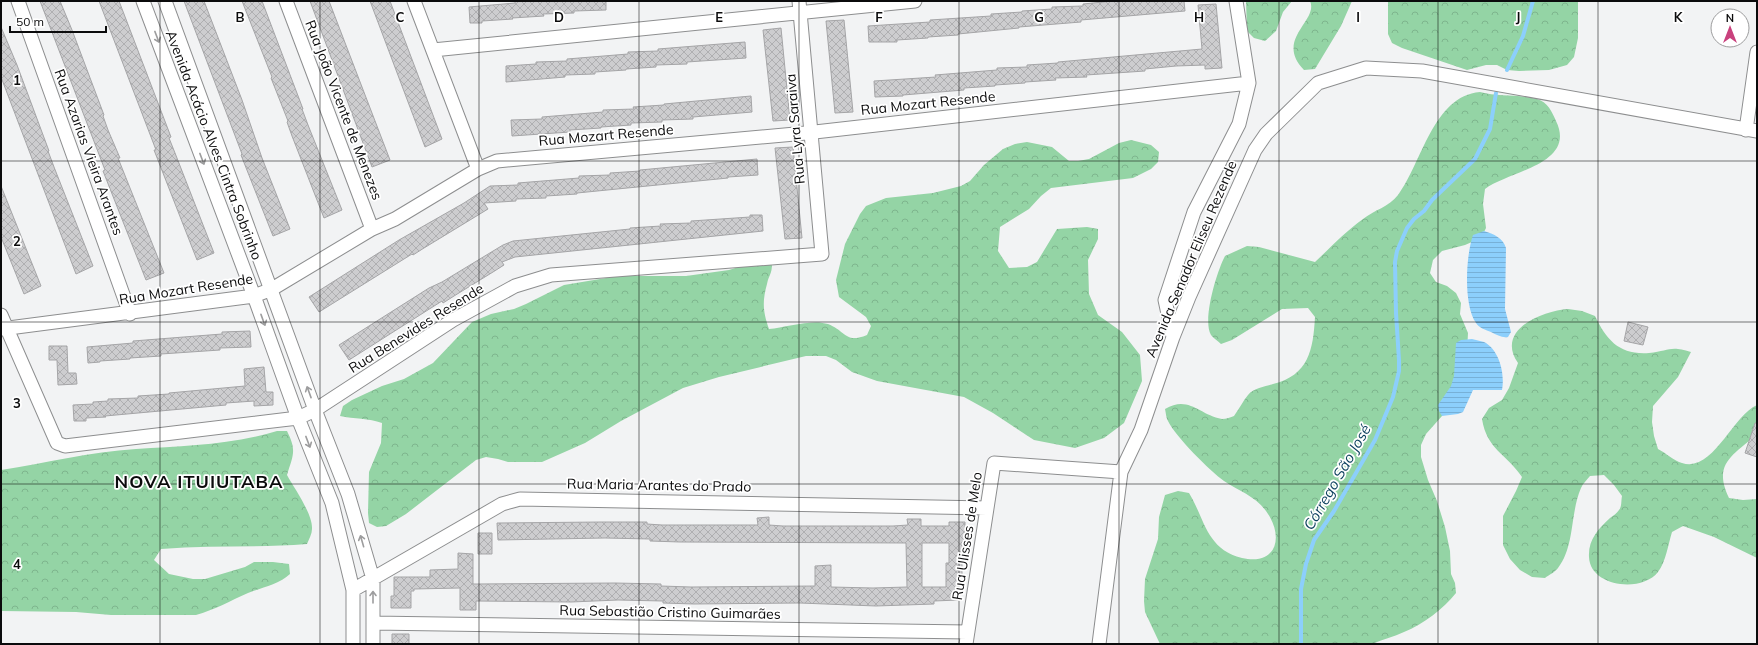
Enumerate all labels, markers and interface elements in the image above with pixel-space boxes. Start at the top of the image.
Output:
scale bar [10,8,106,34]
north arrow [1710,8,1750,48]
text: B [236,9,245,25]
text: C [396,9,405,25]
text: D [554,9,564,25]
text: E [715,9,723,25]
text: F [875,9,883,25]
text: G [1034,9,1044,25]
text: H [1194,9,1204,25]
text: I [1356,9,1360,25]
text: J [1516,9,1520,25]
text: K [1674,9,1684,25]
text: N [1726,11,1734,25]
text: 50 m [16,14,44,29]
street label: Rua João Vicente de Menezes [301,18,387,202]
street label: Avenida Acácio Alves Cintra Sobrinho [162,28,266,262]
one-way arrow [153,31,161,43]
street label: Rua Azarias Vieira Arantes [51,66,127,238]
text: 1 [13,72,21,88]
street label: Rua Lyra Saraiva [781,73,809,185]
street label: Rua Mozart Resende [860,87,996,119]
street label: Rua Mozart Resende [538,120,674,150]
one-way arrow [199,153,207,165]
street label: Avenida Senador Eliseu Rezende [1141,158,1241,360]
text: 2 [13,233,21,249]
street label: Rua Mozart Resende [118,270,254,308]
street label: Rua Benevides Resende [345,279,487,377]
one-way arrow [259,314,267,326]
one-way arrow [305,386,312,399]
text: 3 [13,395,21,411]
water label: Córrego São José [1299,421,1375,533]
one-way arrow [304,436,312,448]
district label: NOVA ITUIUTABA [115,470,283,493]
street label: Rua Ulisses de Melo [948,471,986,601]
street label: Rua Maria Arantes do Prado [567,474,751,496]
one-way arrow [358,535,365,548]
text: 4 [13,556,21,572]
one-way arrow [369,591,377,604]
street label: Rua Sebastião Cristino Guimarães [559,601,781,623]

